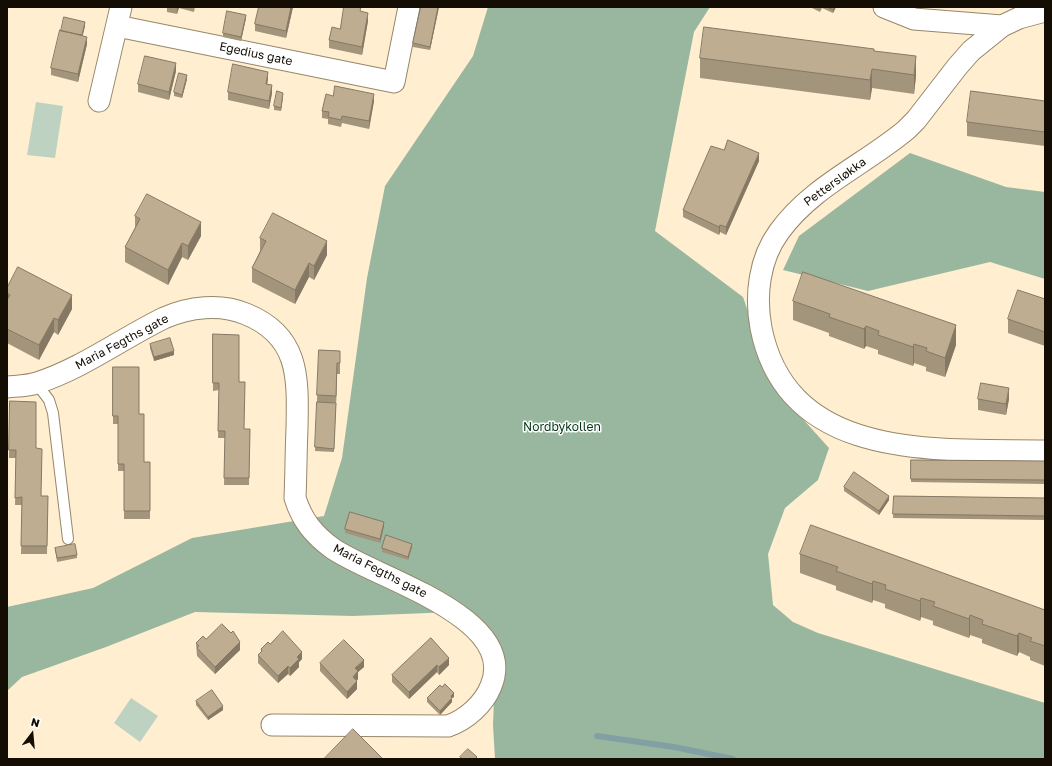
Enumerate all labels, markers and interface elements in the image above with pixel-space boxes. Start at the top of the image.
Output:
street label: Egedius gate [218,39,294,69]
street label: Pettersløkka [801,155,869,209]
street label: Maria Fegths gate [73,311,171,373]
park label: Nordbykollen [523,420,601,434]
street label: Maria Fegths gate [331,541,429,601]
north arrow [12,714,52,754]
text: N [30,715,41,729]

